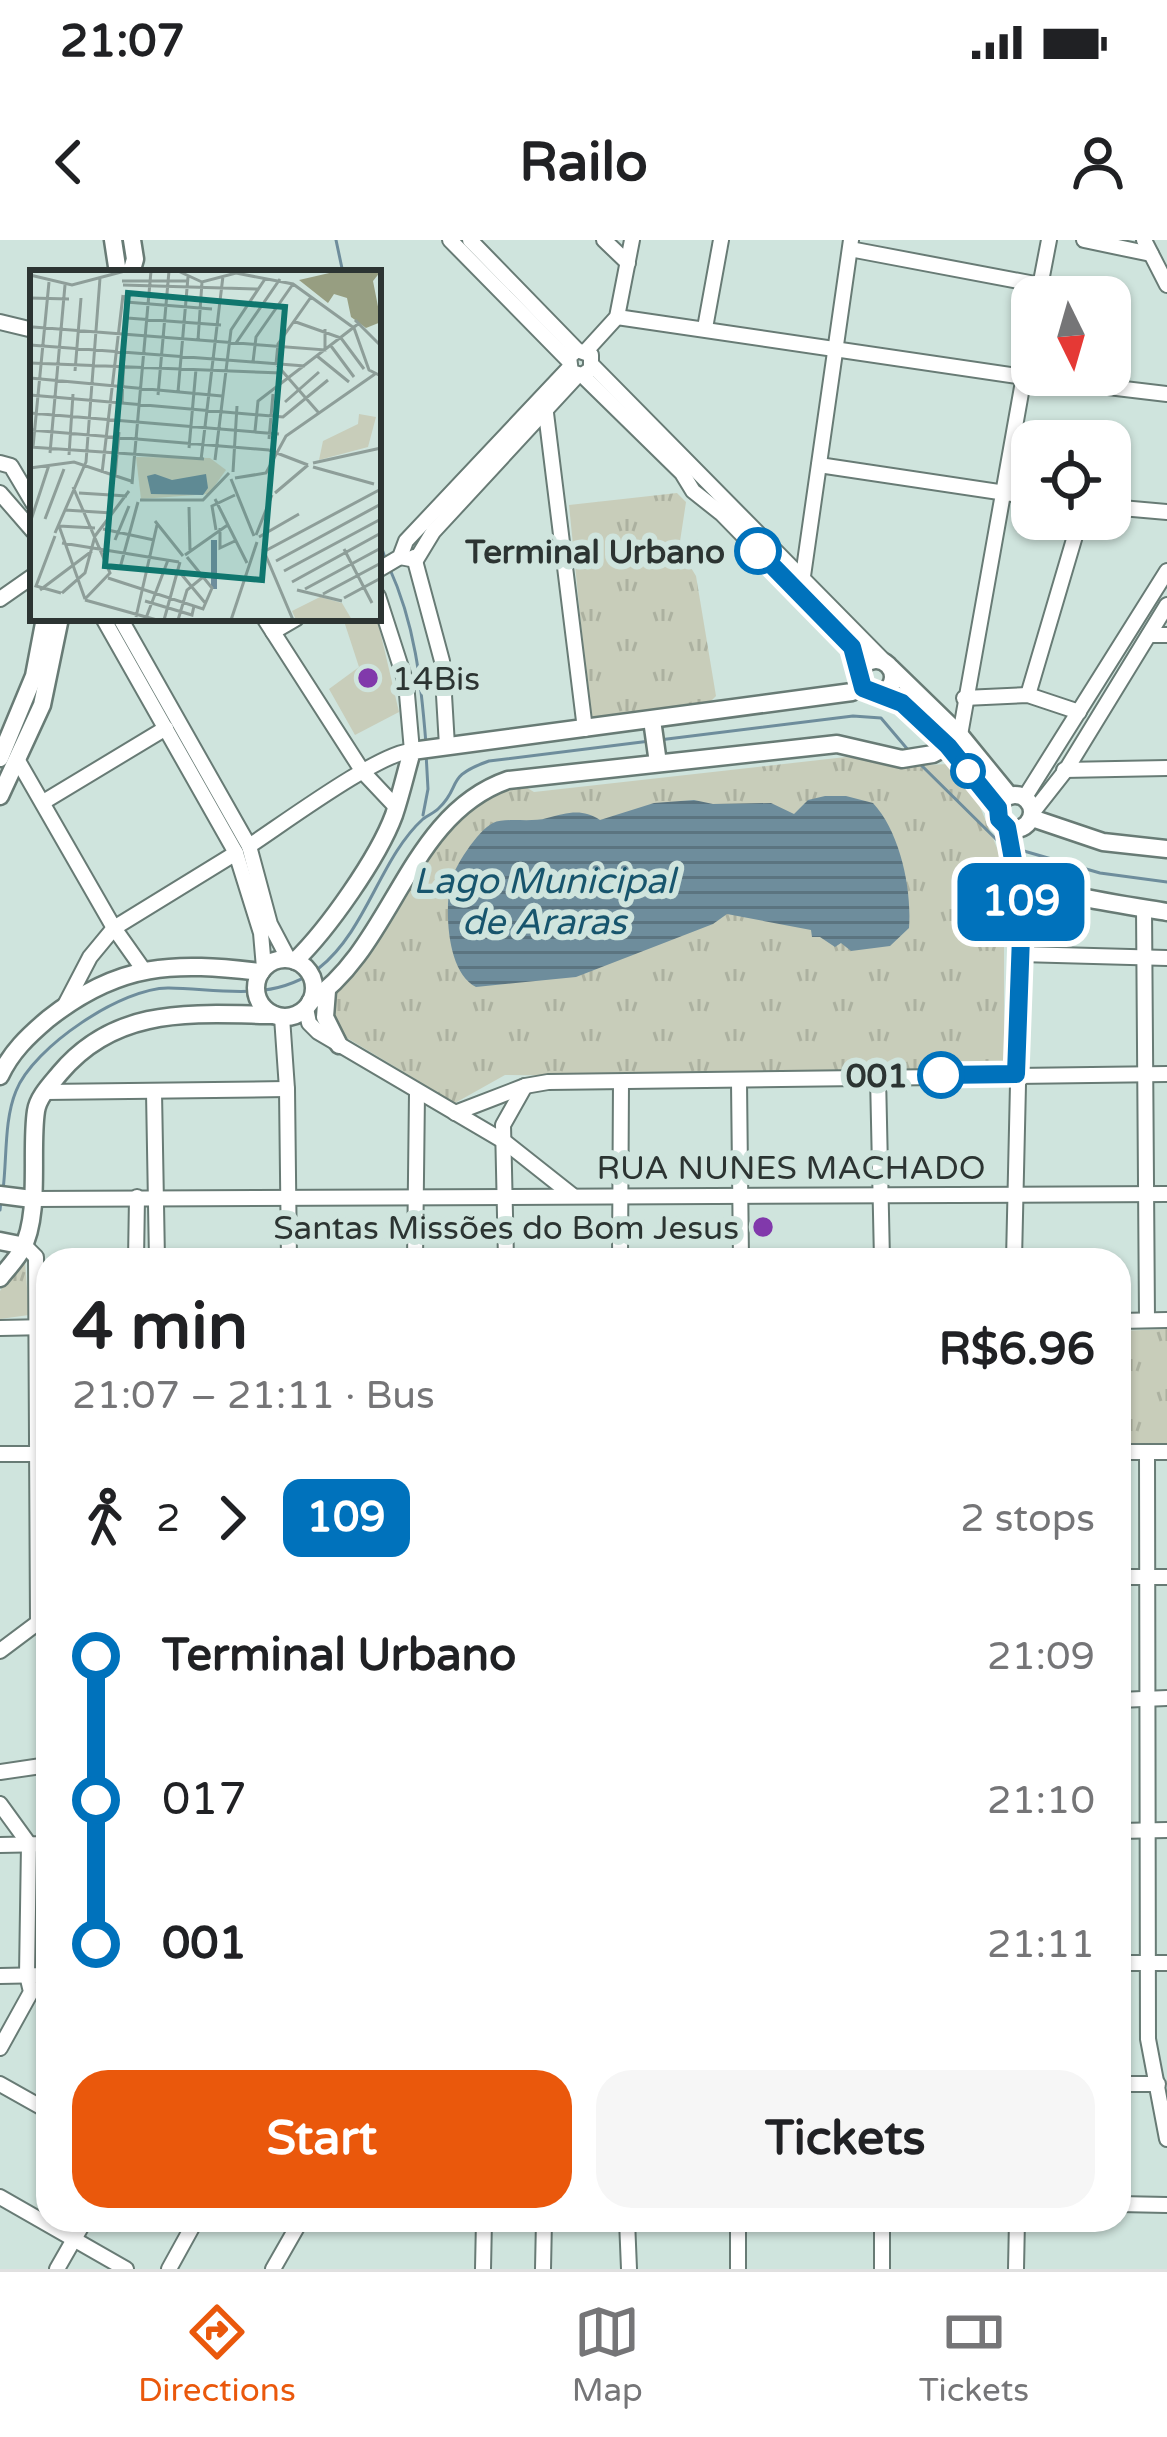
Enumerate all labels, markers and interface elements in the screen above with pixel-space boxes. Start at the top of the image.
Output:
text: 21:07 [60,15,185,69]
icon: back [36,129,102,195]
icon: person [1065,129,1131,195]
text: Railo [519,130,648,195]
inset map [30,270,381,621]
north arrow [1011,276,1131,396]
map controls [1011,276,1131,540]
button: locate [1011,420,1131,540]
marker: Terminal Urbano [736,529,780,573]
place label: Terminal Urbano [464,533,725,572]
place label: 14Bis [392,660,480,699]
marker: 14Bis [355,665,381,691]
unlabelled marker [952,755,984,787]
water label: Lago Municipal de Araras [413,860,679,944]
line badge: 109 [952,863,1090,941]
text: 109 [981,876,1061,927]
marker: 001 [919,1053,963,1097]
place label: 001 [846,1057,908,1096]
street label: RUA NUNES MACHADO [596,1149,986,1188]
place label: Santas Missões do Bom Jesus [273,1209,739,1248]
marker: Santas Missões do Bom Jesus [750,1214,776,1240]
text: 4 min [72,1287,248,1367]
text: R$6.96 [939,1323,1095,1377]
text: 21:07 – 21:11 · Bus [72,1372,435,1419]
icon: walk [72,1485,138,1551]
icon: forward [199,1485,265,1551]
text: 109 [307,1492,386,1543]
text: 2 [156,1495,181,1542]
text: 2 stops [960,1495,1095,1542]
text: Terminal Urbano [162,1629,516,1683]
text: 21:09 [987,1633,1095,1680]
text: 017 [162,1773,247,1827]
text: 21:10 [987,1777,1095,1824]
text: 001 [162,1917,247,1971]
text: 21:11 [987,1921,1095,1968]
button: Start [72,2070,572,2208]
button: Tickets [596,2070,1095,2208]
tab: Directions [138,2299,296,2410]
tab: Map [572,2299,643,2410]
tab: Tickets [919,2299,1029,2410]

